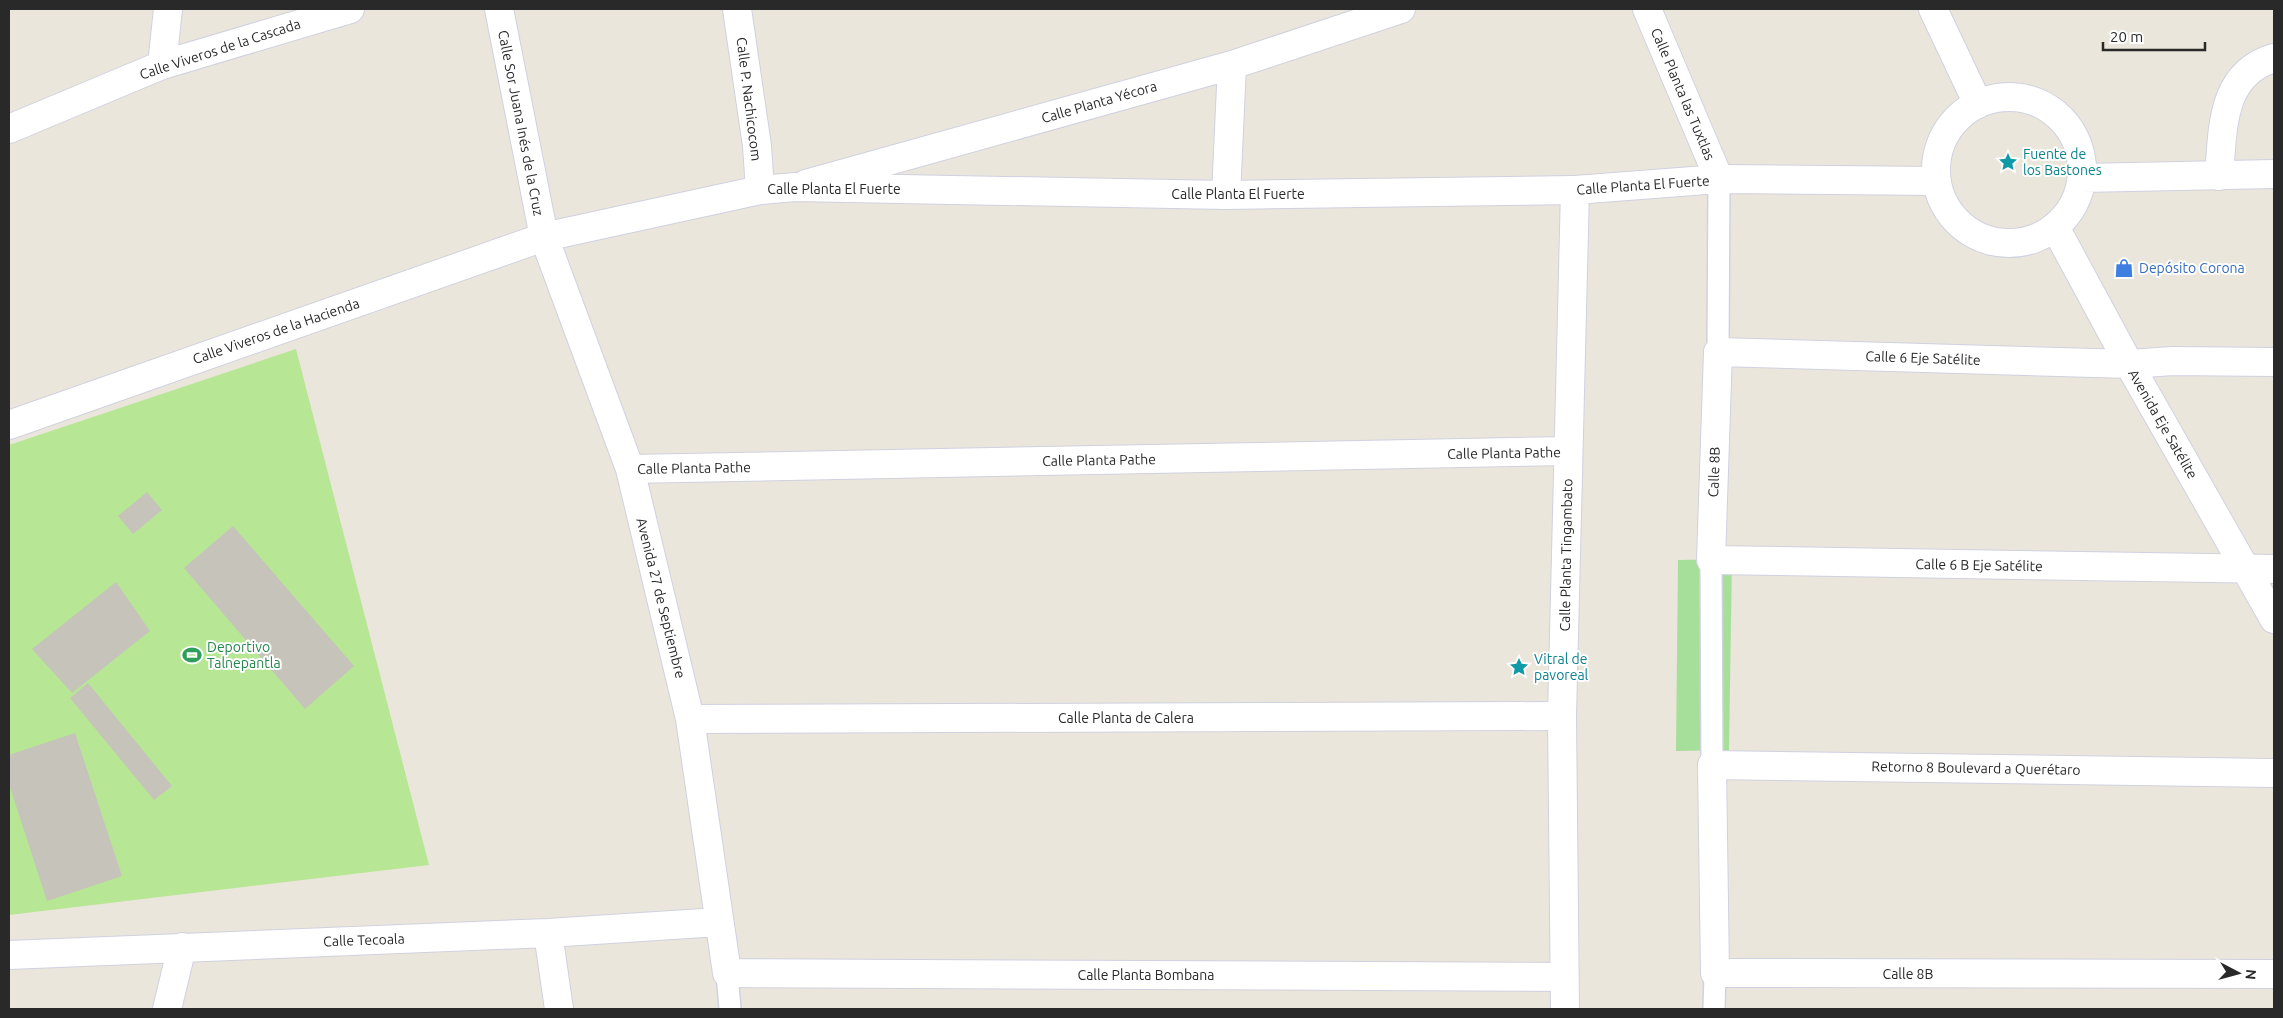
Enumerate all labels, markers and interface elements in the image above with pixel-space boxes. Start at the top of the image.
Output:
street label: Calle Viveros de la Cascada [138,15,302,83]
scale bar [2103,20,2206,52]
street label: Calle Planta las Tuxtlas [1648,25,1718,163]
text: 20 m [2110,28,2143,45]
street label: Calle Sor Juana Inés de la Cruz [495,29,547,217]
street label: Calle P. Nachicocom [733,36,765,162]
street label: Calle Planta Yécora [1039,78,1159,126]
place label: Fuente de los Bastones [2023,146,2102,178]
place icon: Fuente de los Bastones [1997,151,2019,173]
street label: Calle Planta El Fuerte [1576,172,1710,198]
street label: Calle Planta El Fuerte [767,181,901,197]
street label: Calle Planta El Fuerte [1171,186,1305,202]
shop icon: Depósito Corona [2113,257,2135,279]
place label: Depósito Corona [2139,260,2245,276]
street label: Calle Viveros de la Hacienda [191,295,361,367]
street label: Calle 6 Eje Satélite [1865,348,1981,368]
street label: Avenida Eje Satélite [2125,366,2201,482]
street label: Calle Planta Pathe [1447,444,1561,462]
street label: Calle 8B [1705,446,1723,498]
street label: Calle Planta Pathe [1042,451,1156,469]
street label: Calle Planta Pathe [637,459,751,477]
street label: Calle Planta Tingambato [1557,478,1575,632]
street label: Avenida 27 de Septiembre [633,516,689,680]
street label: Calle 6 B Eje Satélite [1915,556,2043,574]
place label: Deportivo Talnepantla [207,639,281,671]
sports icon: Deportivo Talnepantla [181,644,203,666]
place label: Vitral de pavoreal [1534,651,1589,683]
place icon: Vitral de pavoreal [1508,656,1530,678]
street label: Calle Planta de Calera [1058,710,1194,726]
street label: Retorno 8 Boulevard a Querétaro [1871,758,2081,778]
street label: Calle Tecoala [323,931,405,949]
north arrow [2213,948,2263,998]
street label: Calle 8B [1883,966,1934,982]
street label: Calle Planta Bombana [1078,967,1214,983]
text: N [2242,968,2259,980]

